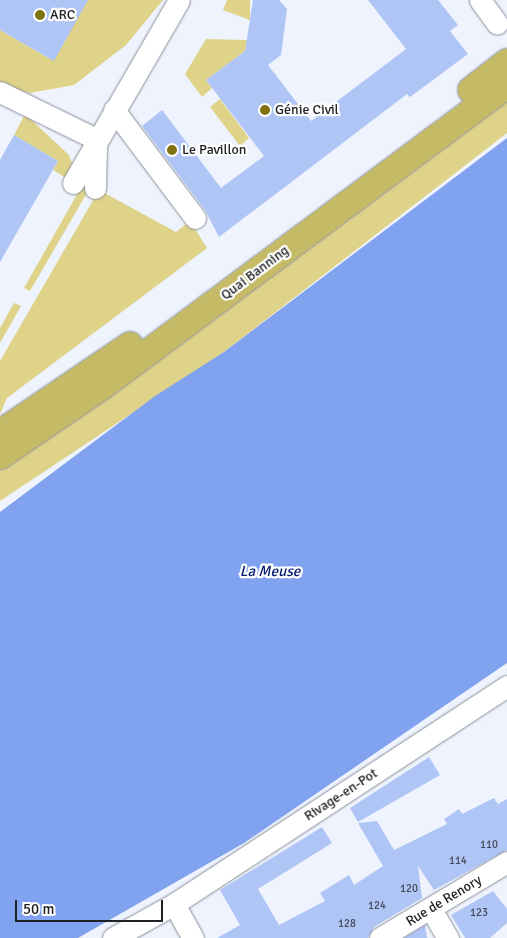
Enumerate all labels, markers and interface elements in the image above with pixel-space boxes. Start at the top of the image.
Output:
place label: ARC [50,7,75,23]
marker: ARC [34,9,46,21]
place label: Génie Civil [275,102,339,118]
marker: Génie Civil [259,104,271,116]
place label: Le Pavillon [182,142,246,158]
marker: Le Pavillon [166,144,178,156]
street label: Quai Banning [218,242,292,304]
water label: La Meuse [240,563,300,581]
street label: Rivage-en-Pot [301,765,381,825]
house number: 110 [480,838,498,852]
house number: 114 [449,854,467,868]
street label: Rue de Renory [403,872,485,930]
house number: 120 [400,882,418,896]
scale bar [18,890,165,922]
house number: 124 [368,899,386,913]
text: 50 m [23,900,54,918]
house number: 123 [470,906,488,920]
house number: 128 [338,917,356,931]

